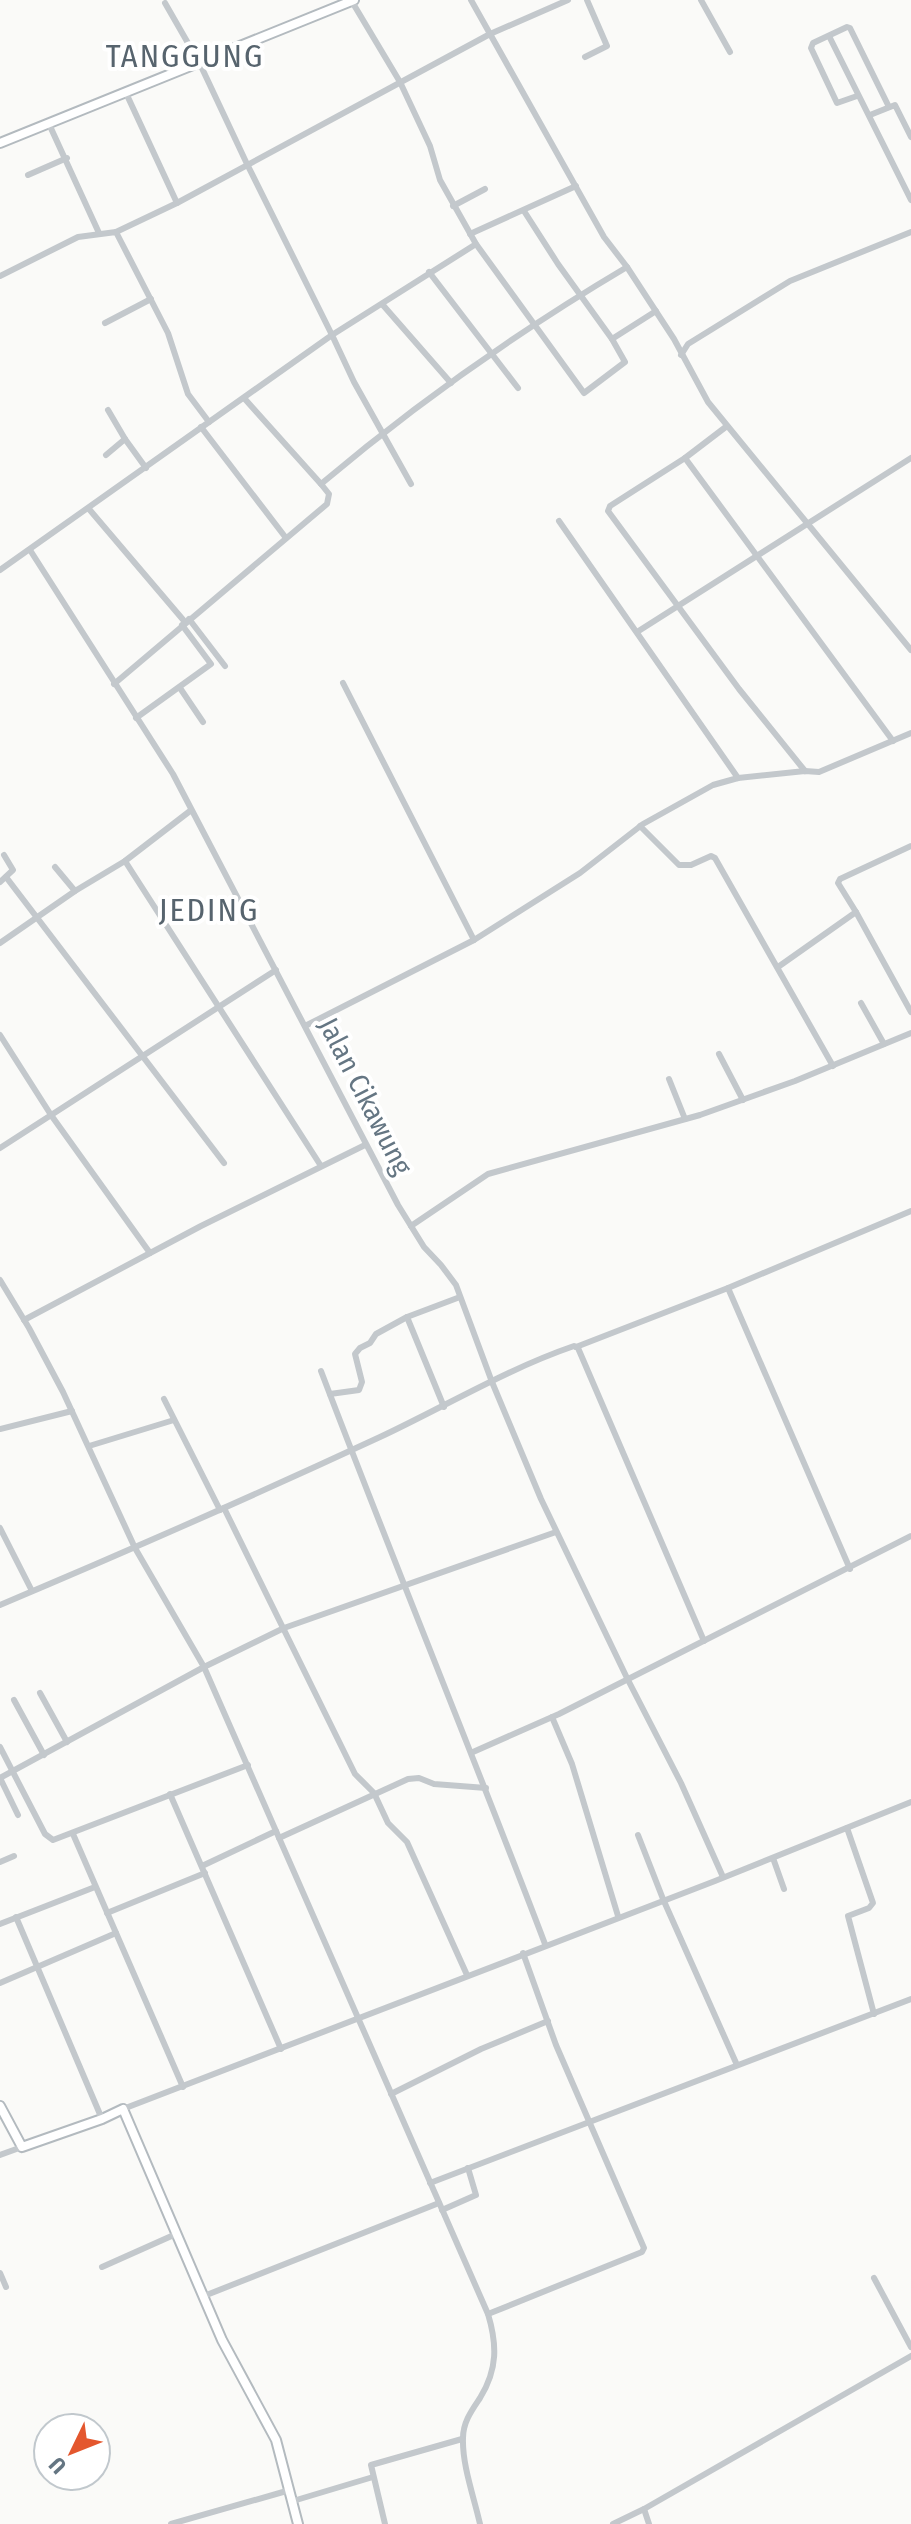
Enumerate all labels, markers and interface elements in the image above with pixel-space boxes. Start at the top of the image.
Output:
district label: TANGGUNG [106,37,264,75]
district label: JEDING [159,891,259,929]
street label: Jalan Cikawung [312,1012,420,1181]
north arrow [32,2412,112,2492]
text: U [43,2451,72,2479]

